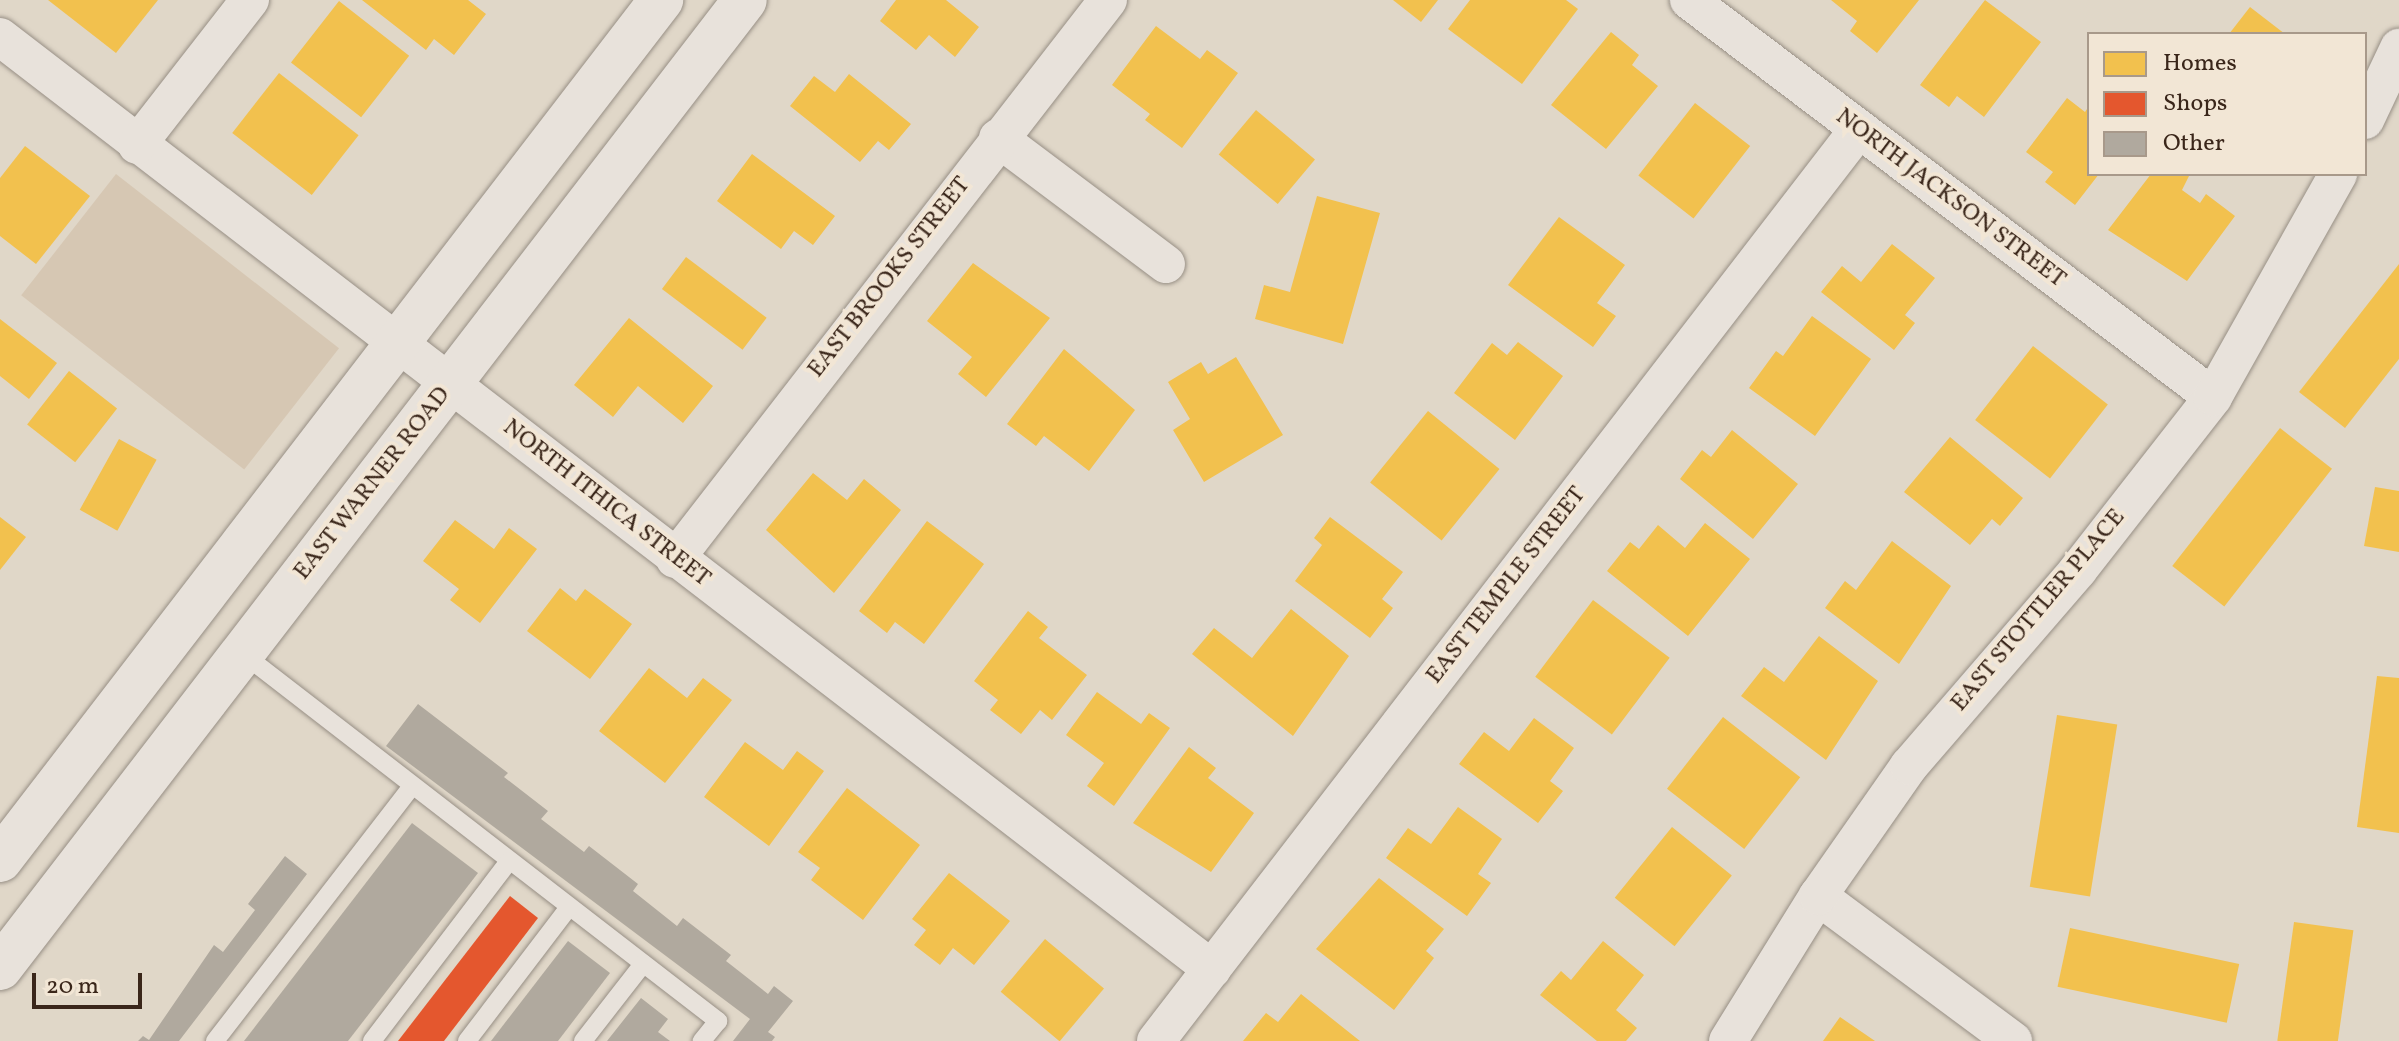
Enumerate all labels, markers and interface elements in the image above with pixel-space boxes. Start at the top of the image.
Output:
legend [2087,32,2367,176]
text: Homes [2163,47,2237,81]
text: Shops [2163,87,2227,121]
street label: NORTH JACKSON STREET [1829,103,2071,295]
text: Other [2163,127,2225,161]
street label: EAST BROOKS STREET [802,172,978,384]
street label: EAST WARNER ROAD [288,381,458,587]
street label: NORTH ITHICA STREET [496,414,716,594]
street label: EAST TEMPLE STREET [1421,481,1593,691]
street label: EAST STOTTLER PLACE [1946,504,2132,718]
scale bar [36,957,146,1007]
text: 20 m [46,970,99,1004]

